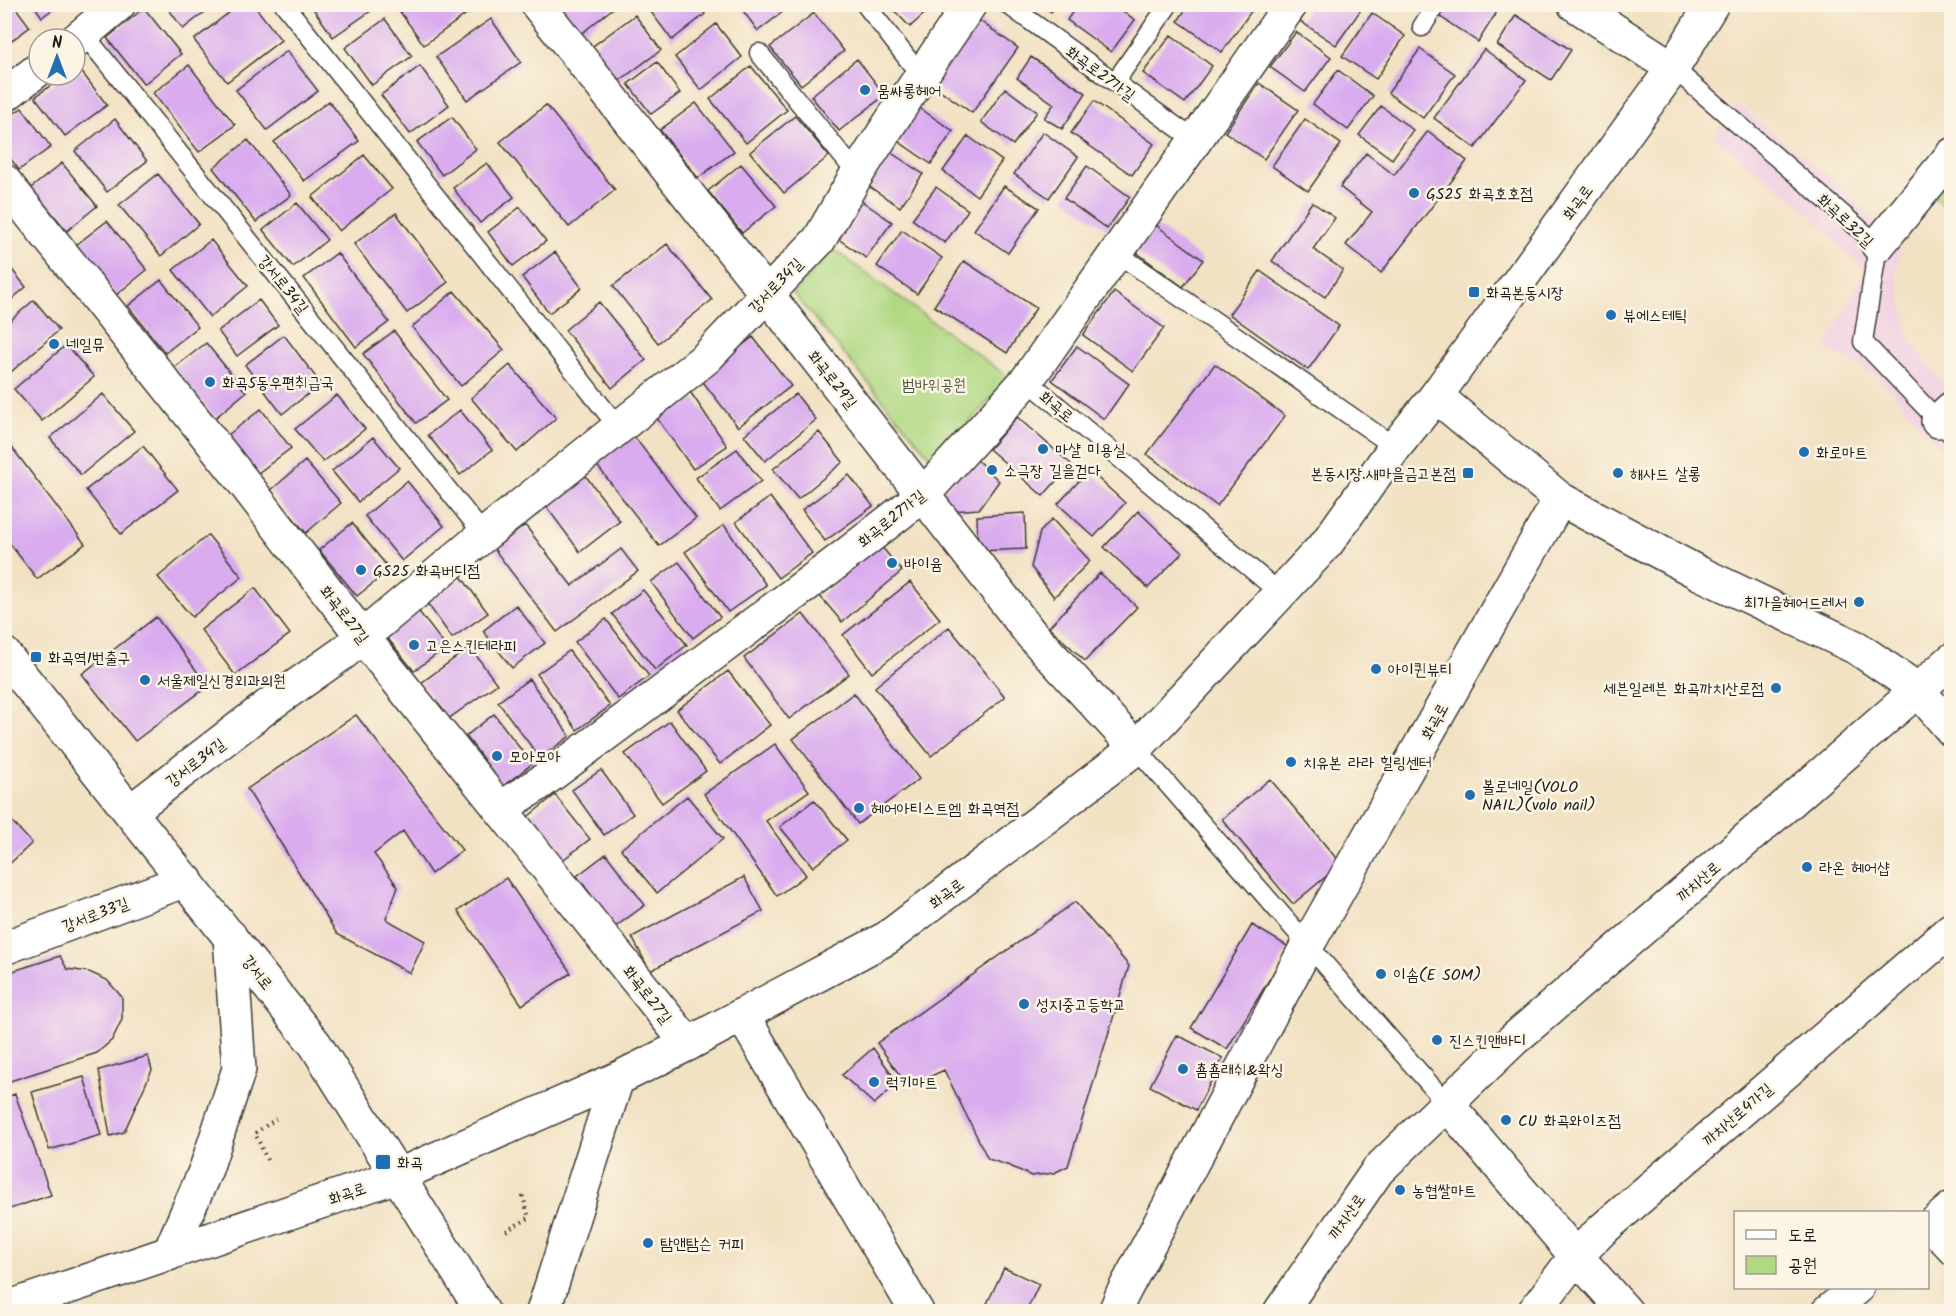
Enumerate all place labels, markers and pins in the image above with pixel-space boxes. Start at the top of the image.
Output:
place label: 뭄싸롱헤어 [877,79,941,104]
marker: 뭄싸롱헤어 [858,83,872,97]
place label: GS25 화곡호호점 [1426,182,1533,207]
marker: GS25 화곡호호점 [1407,186,1421,200]
place label: 화곡본동시장 [1486,281,1563,306]
marker: 화곡본동시장 [1467,285,1481,299]
place label: 뷰에스테틱 [1623,304,1687,329]
marker: 뷰에스테틱 [1604,308,1618,322]
place label: 네일뮤 [66,333,105,358]
marker: 네일뮤 [47,337,61,351]
place label: 화곡5동우편취급국 [222,371,334,396]
marker: 화곡5동우편취급국 [203,375,217,389]
place label: 마샬 미용실 [1055,438,1126,463]
place label: 화로마트 [1816,441,1868,466]
marker: 마샬 미용실 [1036,442,1050,456]
marker: 화로마트 [1797,445,1811,459]
place label: 소극장 길을걷다 [1004,459,1101,484]
place label: 본동시장.새마을금고본점 [1311,462,1456,487]
place label: 해사드 살롱 [1630,462,1701,487]
marker: 소극장 길을걷다 [985,463,999,477]
marker: 본동시장.새마을금고본점 [1461,466,1475,480]
marker: 해사드 살롱 [1611,466,1625,480]
place label: 바이윰 [904,552,943,577]
marker: 바이윰 [885,556,899,570]
place label: GS25 화곡버디점 [373,559,480,584]
marker: GS25 화곡버디점 [354,563,368,577]
place label: 최가을헤어드레서 [1744,591,1847,616]
marker: 최가을헤어드레서 [1852,595,1866,609]
place label: 고은스킨테라피 [426,634,516,659]
marker: 고은스킨테라피 [407,638,421,652]
place label: 화곡역1번출구 [48,646,130,671]
marker: 화곡역1번출구 [29,650,43,664]
place label: 아이퀸뷰티 [1388,658,1452,683]
marker: 아이퀸뷰티 [1369,662,1383,676]
place label: 서울제일신경외과의원 [157,669,286,694]
marker: 서울제일신경외과의원 [138,673,152,687]
place label: 세븐일레븐 화곡까치산로점 [1603,677,1764,702]
marker: 세븐일레븐 화곡까치산로점 [1769,681,1783,695]
place label: 모아모아 [509,745,561,770]
marker: 모아모아 [490,749,504,763]
place label: 치유본 라라 힐링센터 [1303,751,1432,776]
marker: 치유본 라라 힐링센터 [1284,755,1298,769]
place label: 볼로네일(VOLO NAIL)(volo nail) [1482,775,1596,818]
marker: 볼로네일(VOLO NAIL)(volo nail) [1463,788,1477,802]
place label: 헤어아티스트엠 화곡역점 [871,797,1019,822]
marker: 헤어아티스트엠 화곡역점 [852,801,866,815]
place label: 라온 헤어샵 [1819,856,1890,881]
marker: 라온 헤어샵 [1800,860,1814,874]
place label: 이솜(E SOM) [1393,963,1481,988]
marker: 이솜(E SOM) [1374,967,1388,981]
place label: 성지중고등학교 [1036,993,1126,1018]
marker: 성지중고등학교 [1017,997,1031,1011]
place label: 진스킨앤바디 [1449,1029,1526,1054]
marker: 진스킨앤바디 [1430,1033,1444,1047]
place label: 춈춈래쉬&왁싱 [1195,1058,1284,1083]
marker: 춈춈래쉬&왁싱 [1176,1062,1190,1076]
place label: 럭키마트 [886,1071,938,1096]
marker: 럭키마트 [867,1075,881,1089]
place label: CU 화곡와이즈점 [1518,1109,1621,1134]
marker: CU 화곡와이즈점 [1499,1113,1513,1127]
place label: 화곡 [397,1151,423,1176]
marker: 화곡 [374,1153,392,1171]
place label: 농협쌀마트 [1412,1179,1476,1204]
marker: 농협쌀마트 [1393,1183,1407,1197]
place label: 탐앤탐슨 커피 [660,1232,744,1257]
marker: 탐앤탐슨 커피 [641,1236,655,1250]

